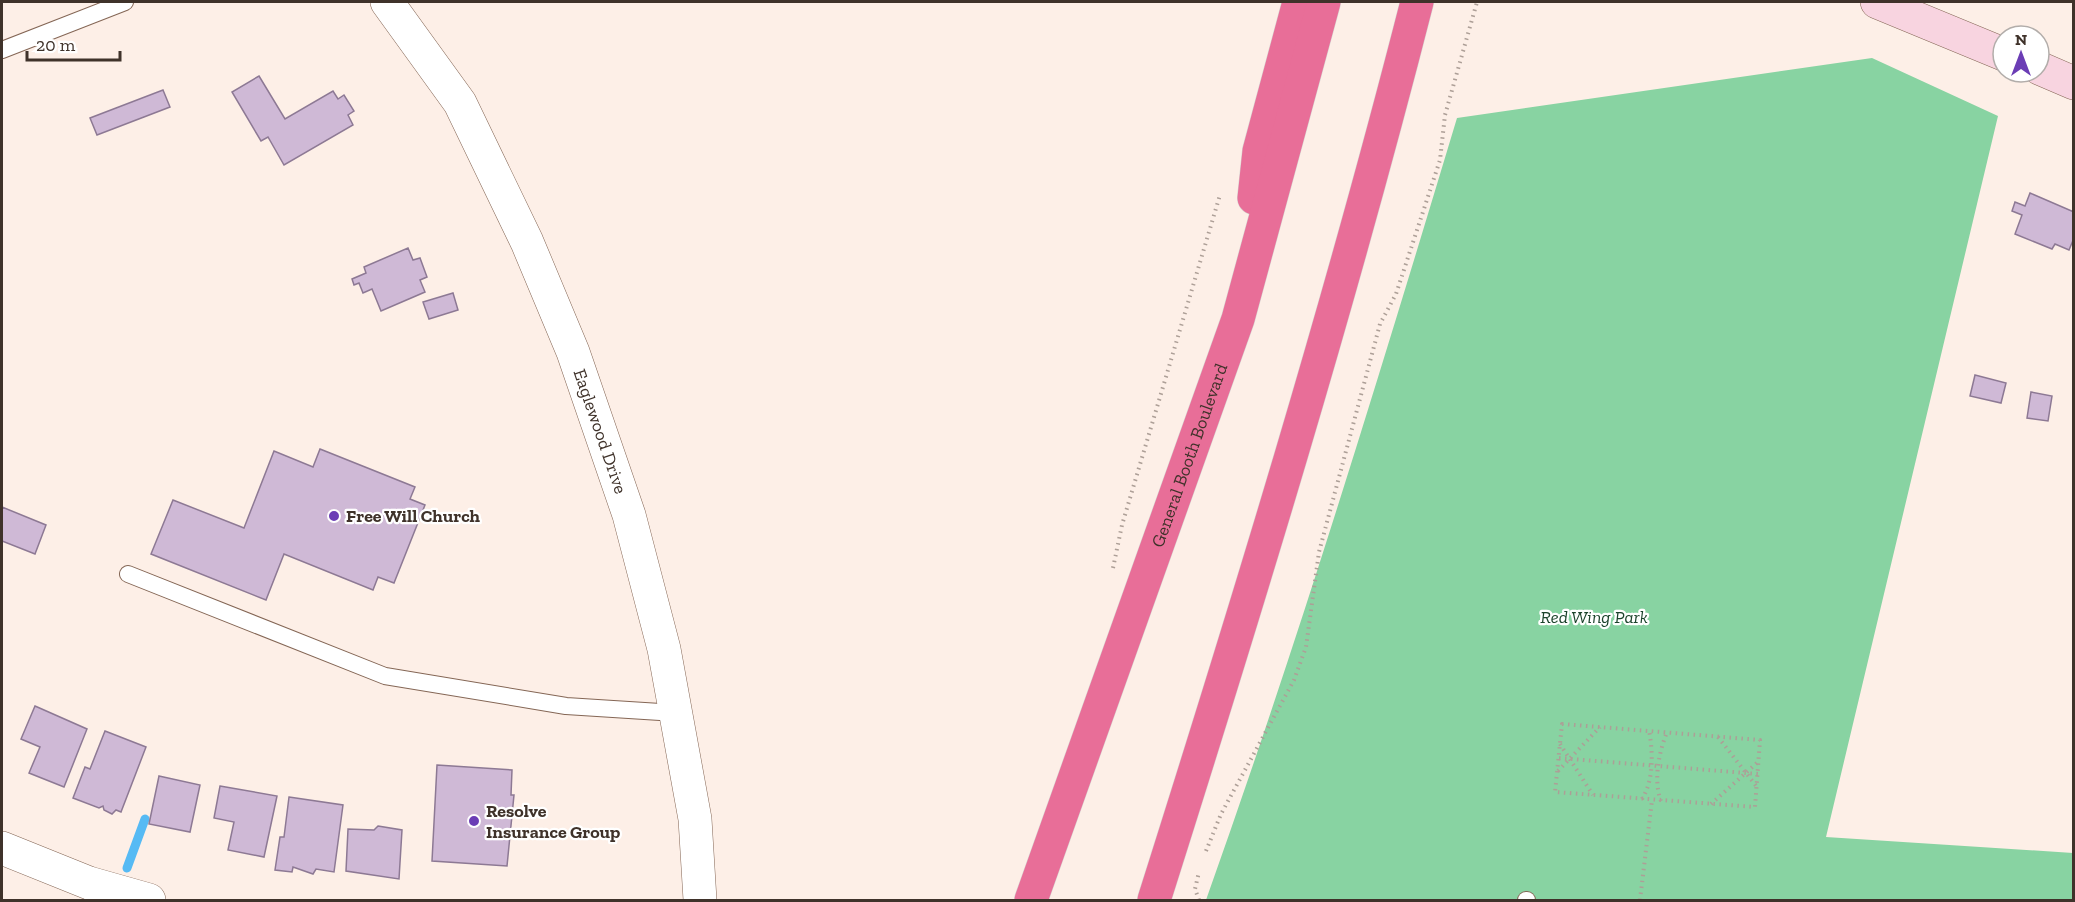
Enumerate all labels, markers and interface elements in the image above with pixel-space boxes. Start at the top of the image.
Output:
scale bar [27,24,120,62]
north arrow [1991,24,2051,84]
text: N [2015,30,2027,49]
text: 20 m [36,34,76,56]
street label: General Booth Boulevard [1147,360,1232,550]
street label: Eaglewood Drive [569,366,632,497]
place label: Free Will Church [346,505,481,527]
marker: Free Will Church [327,509,341,523]
park label: Red Wing Park [1540,606,1648,628]
place label: Resolve Insurance Group [486,800,620,843]
marker: Resolve Insurance Group [467,814,481,828]

